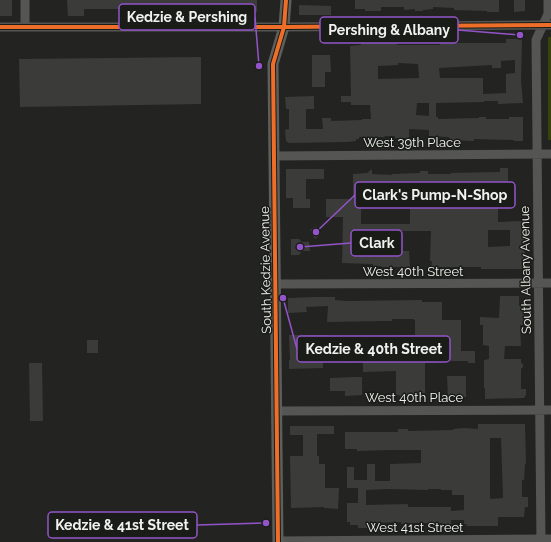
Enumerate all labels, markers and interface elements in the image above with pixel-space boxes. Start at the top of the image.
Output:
callout: Kedzie & Pershing [119,4,255,30]
text: Kedzie & Pershing [127,9,247,25]
callout: Pershing & Albany [320,17,458,43]
text: Pershing & Albany [328,22,450,38]
street label: West 39th Place [363,135,461,150]
callout: Clark's Pump-N-Shop [355,182,515,208]
text: Clark's Pump-N-Shop [363,187,508,203]
street label: South Albany Avenue [517,205,534,334]
street label: South Kedzie Avenue [257,206,274,334]
callout: Clark [351,230,402,256]
text: Clark [359,235,395,251]
street label: West 40th Street [363,264,464,279]
callout: Kedzie & 40th Street [297,336,450,362]
text: Kedzie & 40th Street [306,341,443,357]
street label: West 40th Place [365,390,463,405]
callout: Kedzie & 41st Street [48,512,197,538]
text: Kedzie & 41st Street [55,517,189,533]
street label: West 41st Street [367,520,464,535]

